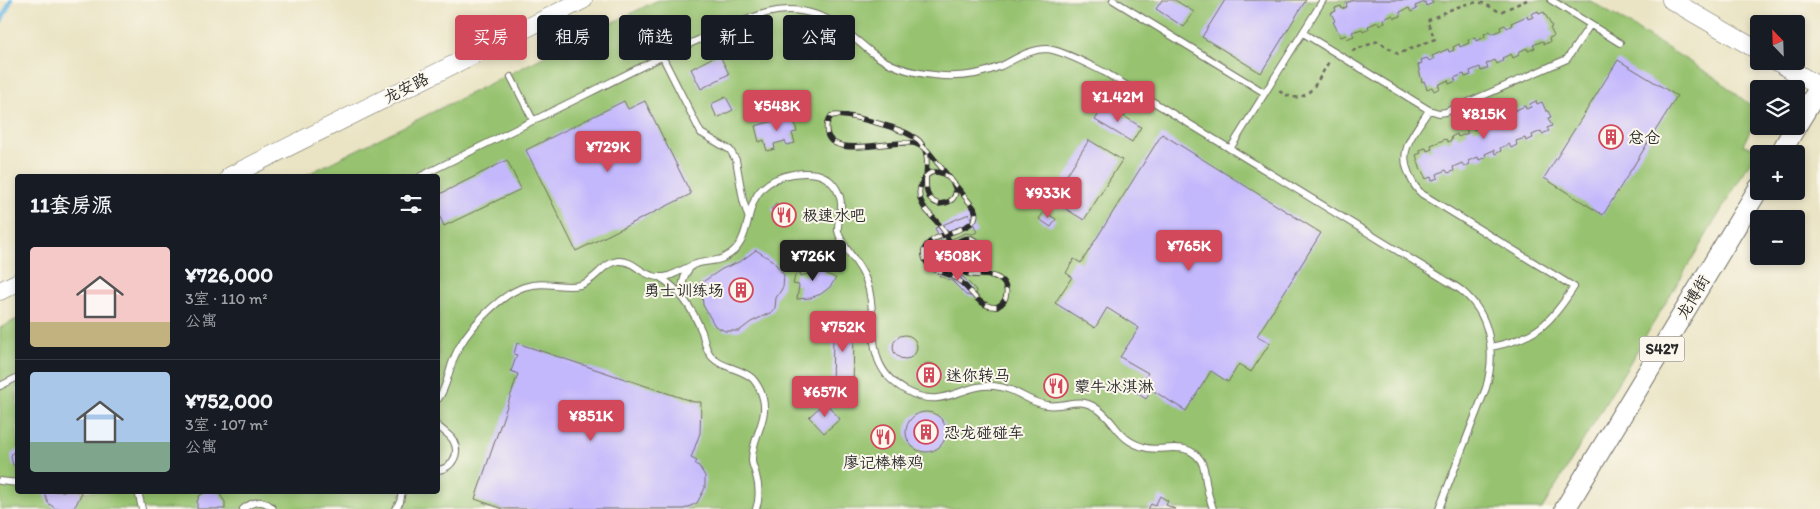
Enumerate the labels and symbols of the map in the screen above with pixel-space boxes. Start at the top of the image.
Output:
north arrow [1750,15,1805,70]
street label: 龙安路 [380,69,432,107]
pin: ¥1.42M [1077,80,1159,123]
pin: ¥548K [742,90,812,132]
pin: ¥815K [1449,98,1519,140]
building icon: 总仓 [1598,124,1624,150]
place label: 总仓 [1628,128,1660,147]
pin: ¥729K [573,130,643,173]
pin: ¥933K [1013,176,1083,219]
restaurant icon: 极速水吧 [771,202,797,228]
place label: 极速水吧 [802,206,866,225]
pin: ¥765K [1154,230,1224,272]
pin: ¥726K [778,240,848,282]
pin: ¥508K [923,240,993,282]
street label: 龙博街 [1672,272,1714,322]
building icon: 勇士训练场 [728,277,754,303]
place label: 勇士训练场 [644,281,724,300]
pin: ¥752K [808,310,878,353]
road number: S427 [1640,336,1684,362]
building icon: 迷你转马 [916,362,942,388]
place label: 迷你转马 [946,366,1010,385]
restaurant icon: 蒙牛冰淇淋 [1043,373,1069,399]
pin: ¥657K [790,376,860,418]
place label: 蒙牛冰淇淋 [1074,377,1154,396]
pin: ¥851K [556,400,626,442]
building icon: 恐龙碰碰车 [913,419,939,445]
place label: 恐龙碰碰车 [944,423,1024,442]
restaurant icon: 廖记棒棒鸡 [870,424,896,450]
place label: 廖记棒棒鸡 [843,453,923,472]

